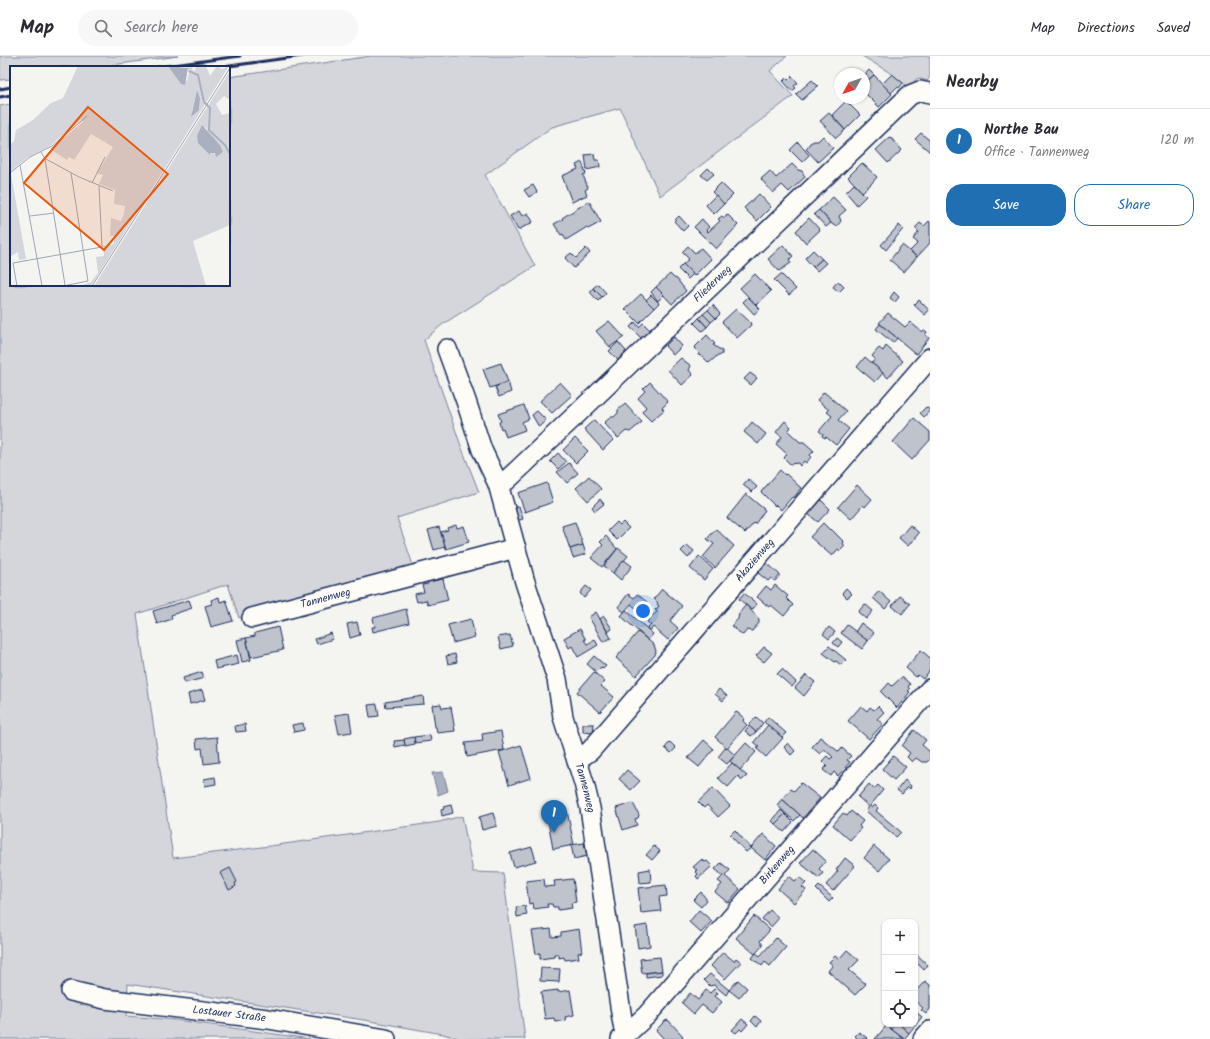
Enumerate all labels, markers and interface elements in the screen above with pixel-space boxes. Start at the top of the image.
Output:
search box [78,10,358,46]
text: Map [20,13,54,43]
text: Search here [124,16,198,40]
icon: search [92,17,114,39]
text: Map [1030,17,1055,39]
text: Directions [1077,17,1135,39]
text: Saved [1157,17,1190,39]
inset map [10,66,230,286]
north arrow [834,68,870,104]
text: Nearby [946,69,998,96]
text: Northe Bau [984,118,1058,142]
text: 1 [957,130,961,151]
text: 120 m [1160,130,1194,151]
text: Office · Tannenweg [984,142,1089,163]
button: Save [946,184,1066,226]
button: Share [1074,184,1194,226]
street label: Fliederweg [689,261,736,307]
street label: Akazienweg [731,534,779,586]
street label: Tannenweg [298,583,353,614]
your location [633,601,653,621]
street label: Tannenweg [569,761,600,814]
pin: 1 [541,800,567,833]
street label: Birkenweg [755,841,799,889]
map controls [882,919,918,1027]
button: + [882,919,918,955]
button: − [882,955,918,991]
button: locate [882,991,918,1027]
street label: Lostauer Straße [191,1001,267,1028]

